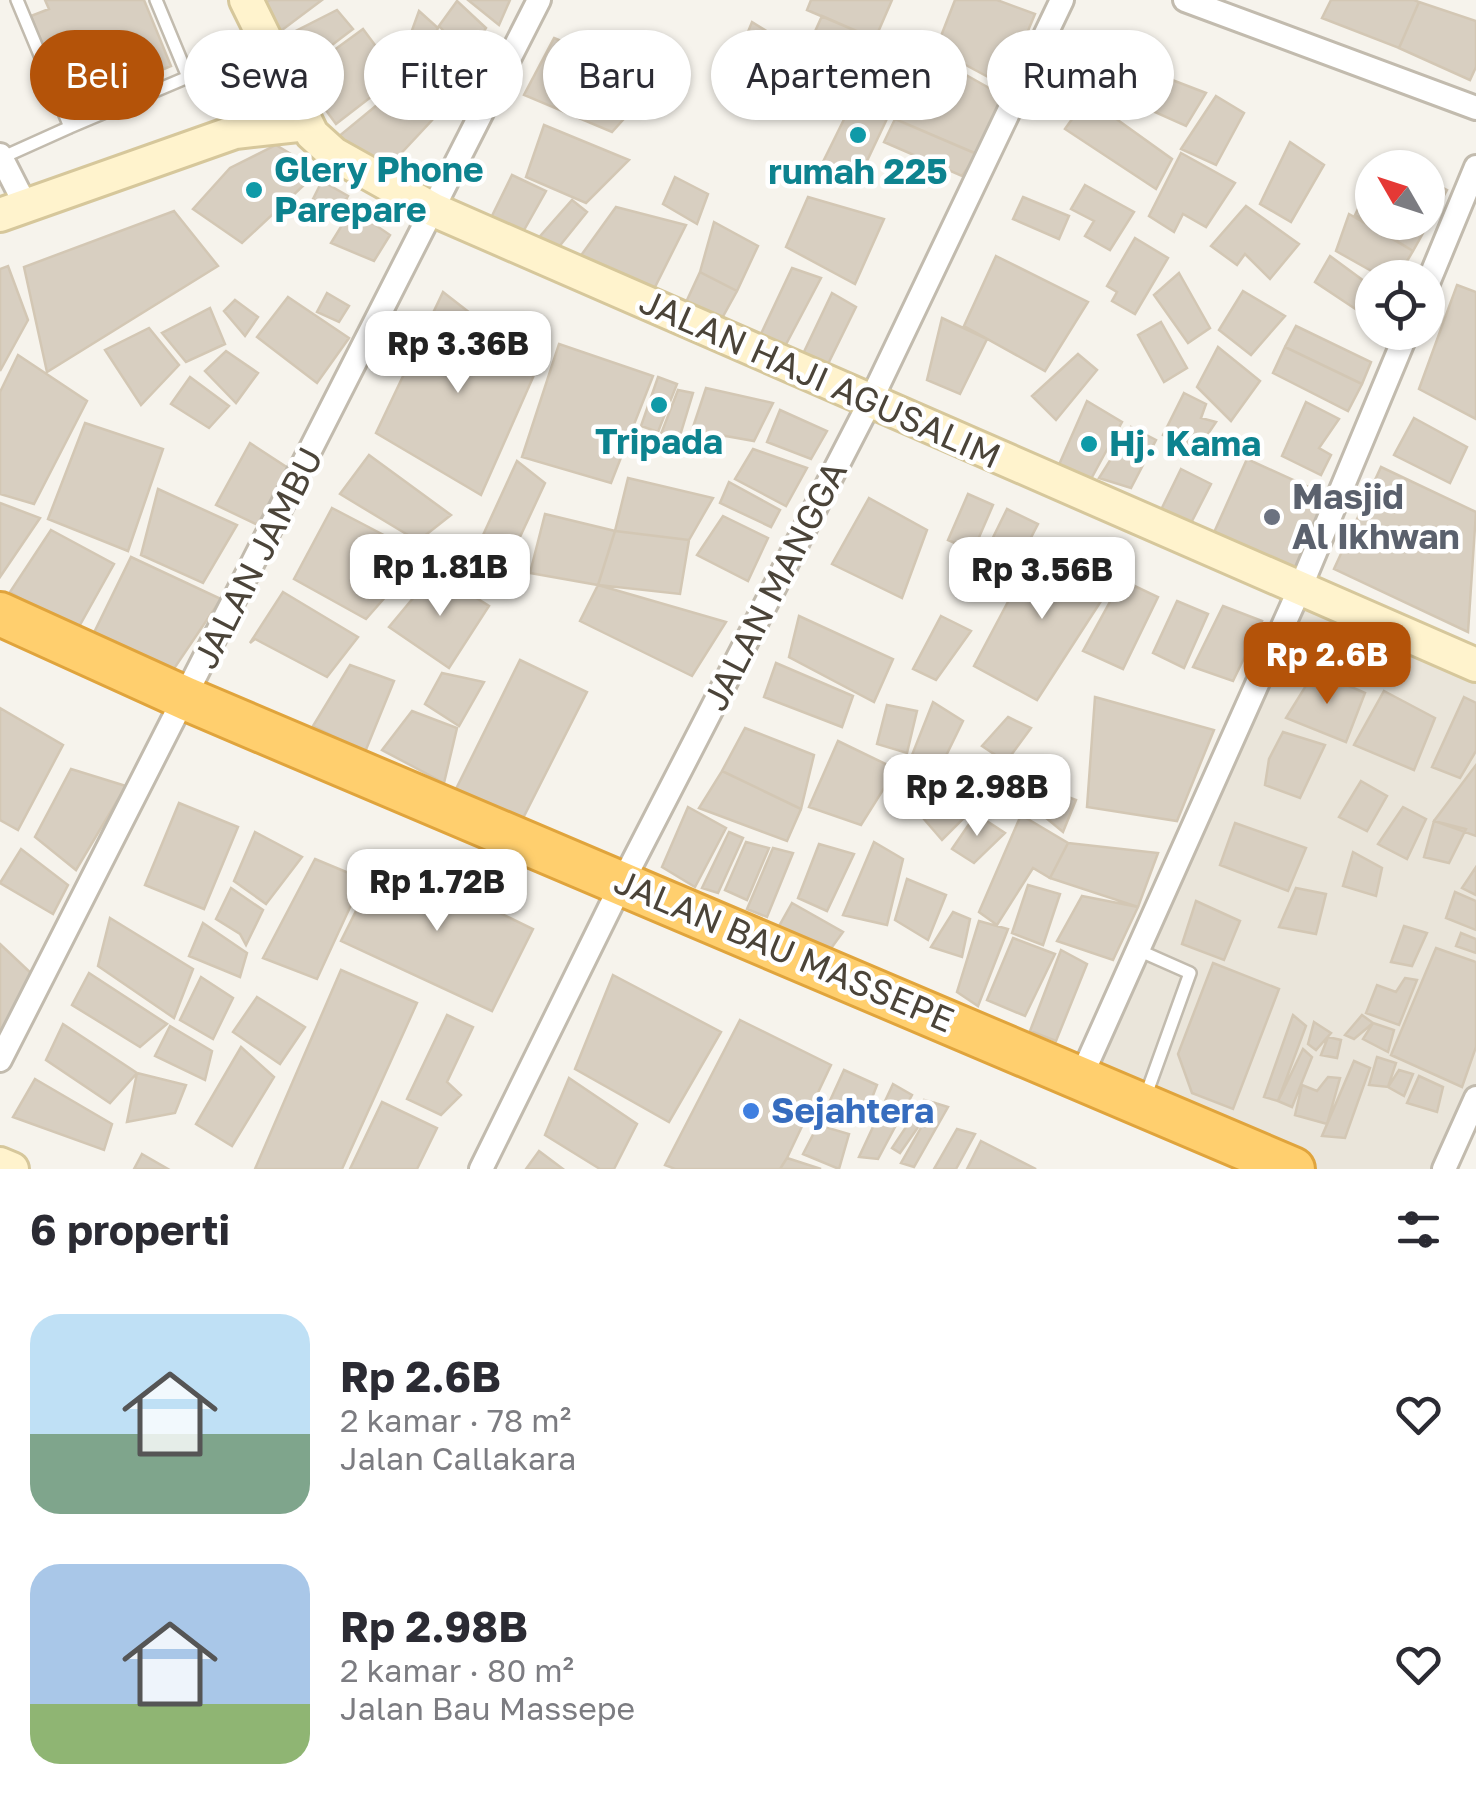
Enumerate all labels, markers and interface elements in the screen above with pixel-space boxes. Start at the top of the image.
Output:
chip: Beli [30,30,164,120]
chip: Sewa [184,30,344,120]
chip: Filter [364,30,523,120]
chip: Baru [543,30,691,120]
chip: Apartemen [711,30,967,120]
chip: Rumah [987,30,1174,120]
marker: rumah 225 [847,124,869,146]
place label: Glery Phone Parepare [274,148,484,230]
place label: rumah 225 [768,150,948,192]
north arrow [1355,150,1445,240]
map controls [1355,150,1445,350]
marker: Glery Phone Parepare [243,179,265,201]
button: locate [1355,260,1445,350]
street label: JALAN HAJI AGUSALIM [633,279,1007,477]
pin: Rp 3.36B [355,311,561,396]
text: Rp 3.36B [387,324,529,362]
marker: Tripada [648,394,670,416]
place label: Tripada [595,420,723,462]
place label: Hj. Kama [1109,422,1261,464]
marker: Hj. Kama [1078,433,1100,455]
street label: JALAN JAMBU [183,440,331,675]
street label: JALAN MANGGA [693,454,855,717]
place label: Masjid Al Ikhwan [1292,475,1460,557]
marker: Masjid Al Ikhwan [1261,506,1283,528]
pin: Rp 1.81B [337,534,543,619]
pin: Rp 3.56B [939,537,1145,622]
text: Rp 1.81B [372,547,508,585]
text: Rp 3.56B [971,550,1113,588]
pin: Rp 2.6B [1235,622,1419,707]
text: Rp 2.6B [1266,635,1388,673]
pin: Rp 2.98B [874,754,1080,839]
text: Rp 2.98B [905,767,1049,805]
pin: Rp 1.72B [334,849,540,934]
street label: JALAN BAU MASSEPE [608,859,960,1041]
text: Rp 1.72B [369,862,505,900]
place label: Sejahtera [771,1089,934,1131]
marker: Sejahtera [740,1100,762,1122]
icon: filters [1391,1202,1446,1257]
text: 6 properti [30,1204,230,1254]
text: Rp 2.6B [340,1351,501,1401]
icon: home [110,1354,230,1474]
icon: heart [1391,1387,1446,1442]
text: 2 kamar · 78 m² [340,1401,571,1439]
text: Jalan Callakara [340,1439,576,1477]
text: Rp 2.98B [340,1601,528,1651]
icon: home [110,1604,230,1724]
icon: heart [1391,1637,1446,1692]
text: 2 kamar · 80 m² [340,1651,574,1689]
text: Jalan Bau Massepe [340,1689,635,1727]

